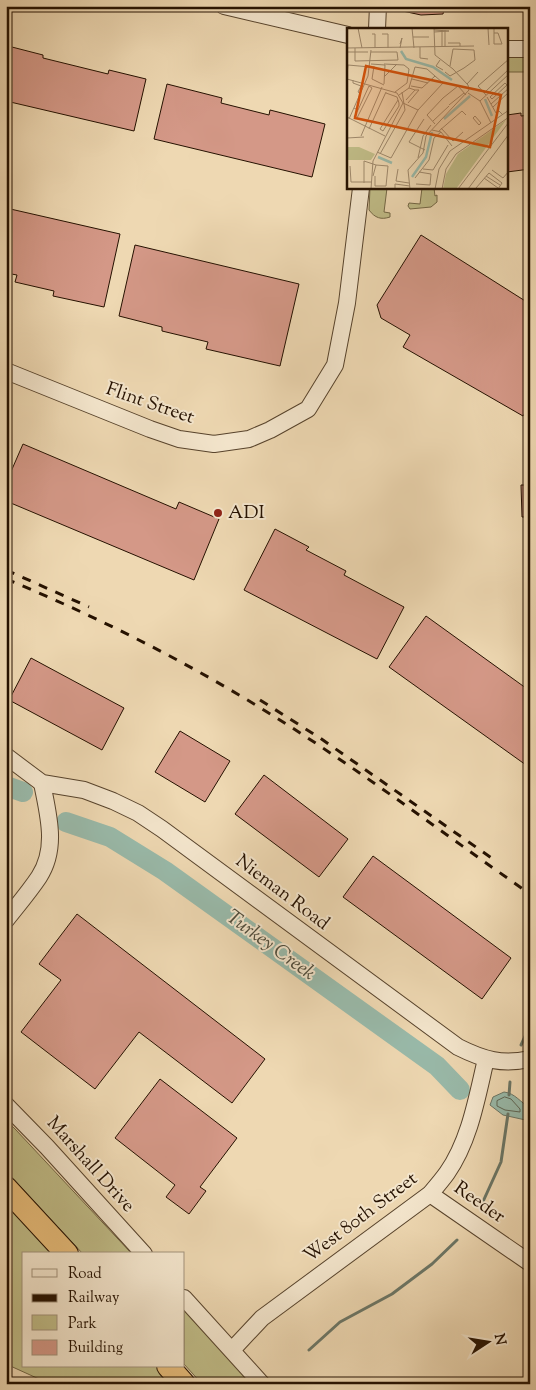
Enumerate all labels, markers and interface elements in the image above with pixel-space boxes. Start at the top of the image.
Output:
inset map [347,28,508,189]
street label: Flint Street [102,376,198,432]
place label: ADI [228,500,265,527]
marker: ADI [212,507,224,519]
street label: Nieman Road [229,849,335,938]
water label: Turkey Creek [219,904,321,988]
street label: Marshall Drive [40,1111,141,1219]
street label: West 80th Street [298,1166,424,1270]
street label: Reeder [448,1176,510,1230]
legend [22,1252,185,1368]
text: Road [68,1264,102,1285]
text: Railway [68,1288,120,1309]
text: Park [68,1314,97,1335]
north arrow [464,1318,514,1368]
text: N [488,1332,510,1347]
text: Building [68,1338,123,1359]

